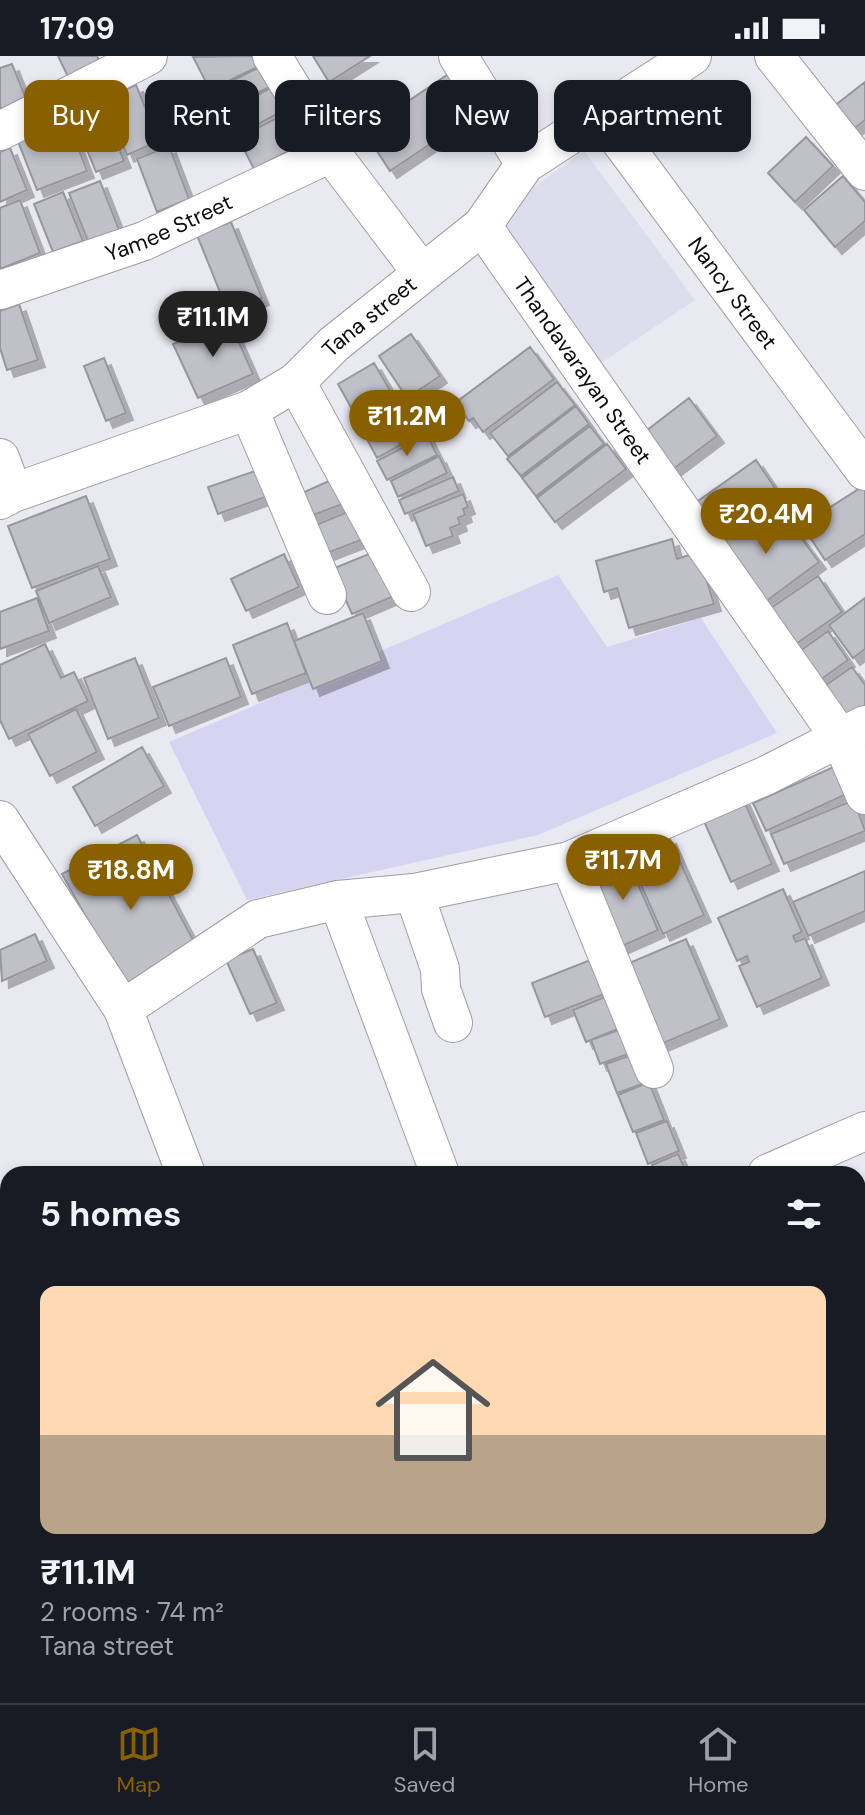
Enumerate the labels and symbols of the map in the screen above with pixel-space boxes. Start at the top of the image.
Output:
street label: Yamee Street [101,187,237,268]
street label: Nancy Street [682,231,784,355]
street label: Tana street [315,270,422,363]
street label: Thandavarayan Street [507,271,658,470]
pin: ₹11.1M [148,291,278,359]
pin: ₹11.2M [342,390,472,458]
pin: ₹20.4M [701,488,831,556]
pin: ₹11.7M [558,834,688,902]
pin: ₹18.8M [66,844,196,912]

